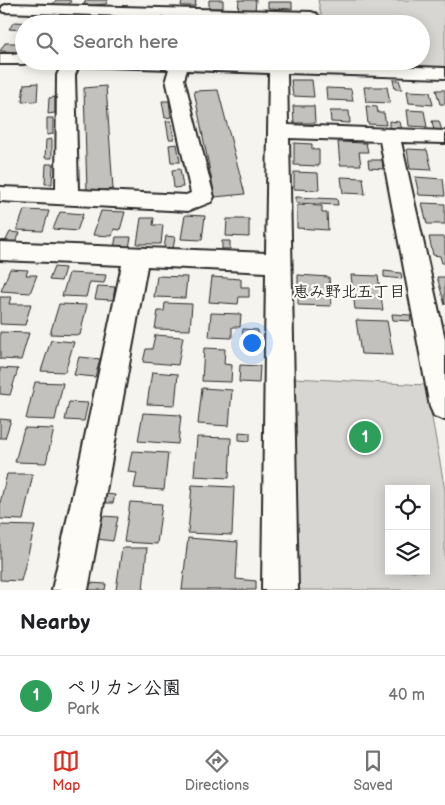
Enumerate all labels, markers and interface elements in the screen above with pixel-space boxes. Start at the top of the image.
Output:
search box [15,15,430,70]
icon: search [33,29,61,57]
text: Search here [73,31,178,54]
district label: 恵み野北五丁目 [293,283,405,302]
your location [239,330,265,356]
pin: 1 [349,418,381,456]
map controls [385,485,430,575]
button: locate [385,485,430,530]
button: layers [385,530,430,575]
text: Nearby [20,610,90,635]
text: ペリカン公園 [67,677,181,700]
text: 1 [33,686,39,705]
text: 40 m [388,686,425,705]
text: Park [67,700,99,719]
tab: Map [52,747,80,794]
tab: Directions [185,747,249,794]
tab: Saved [353,747,393,794]

